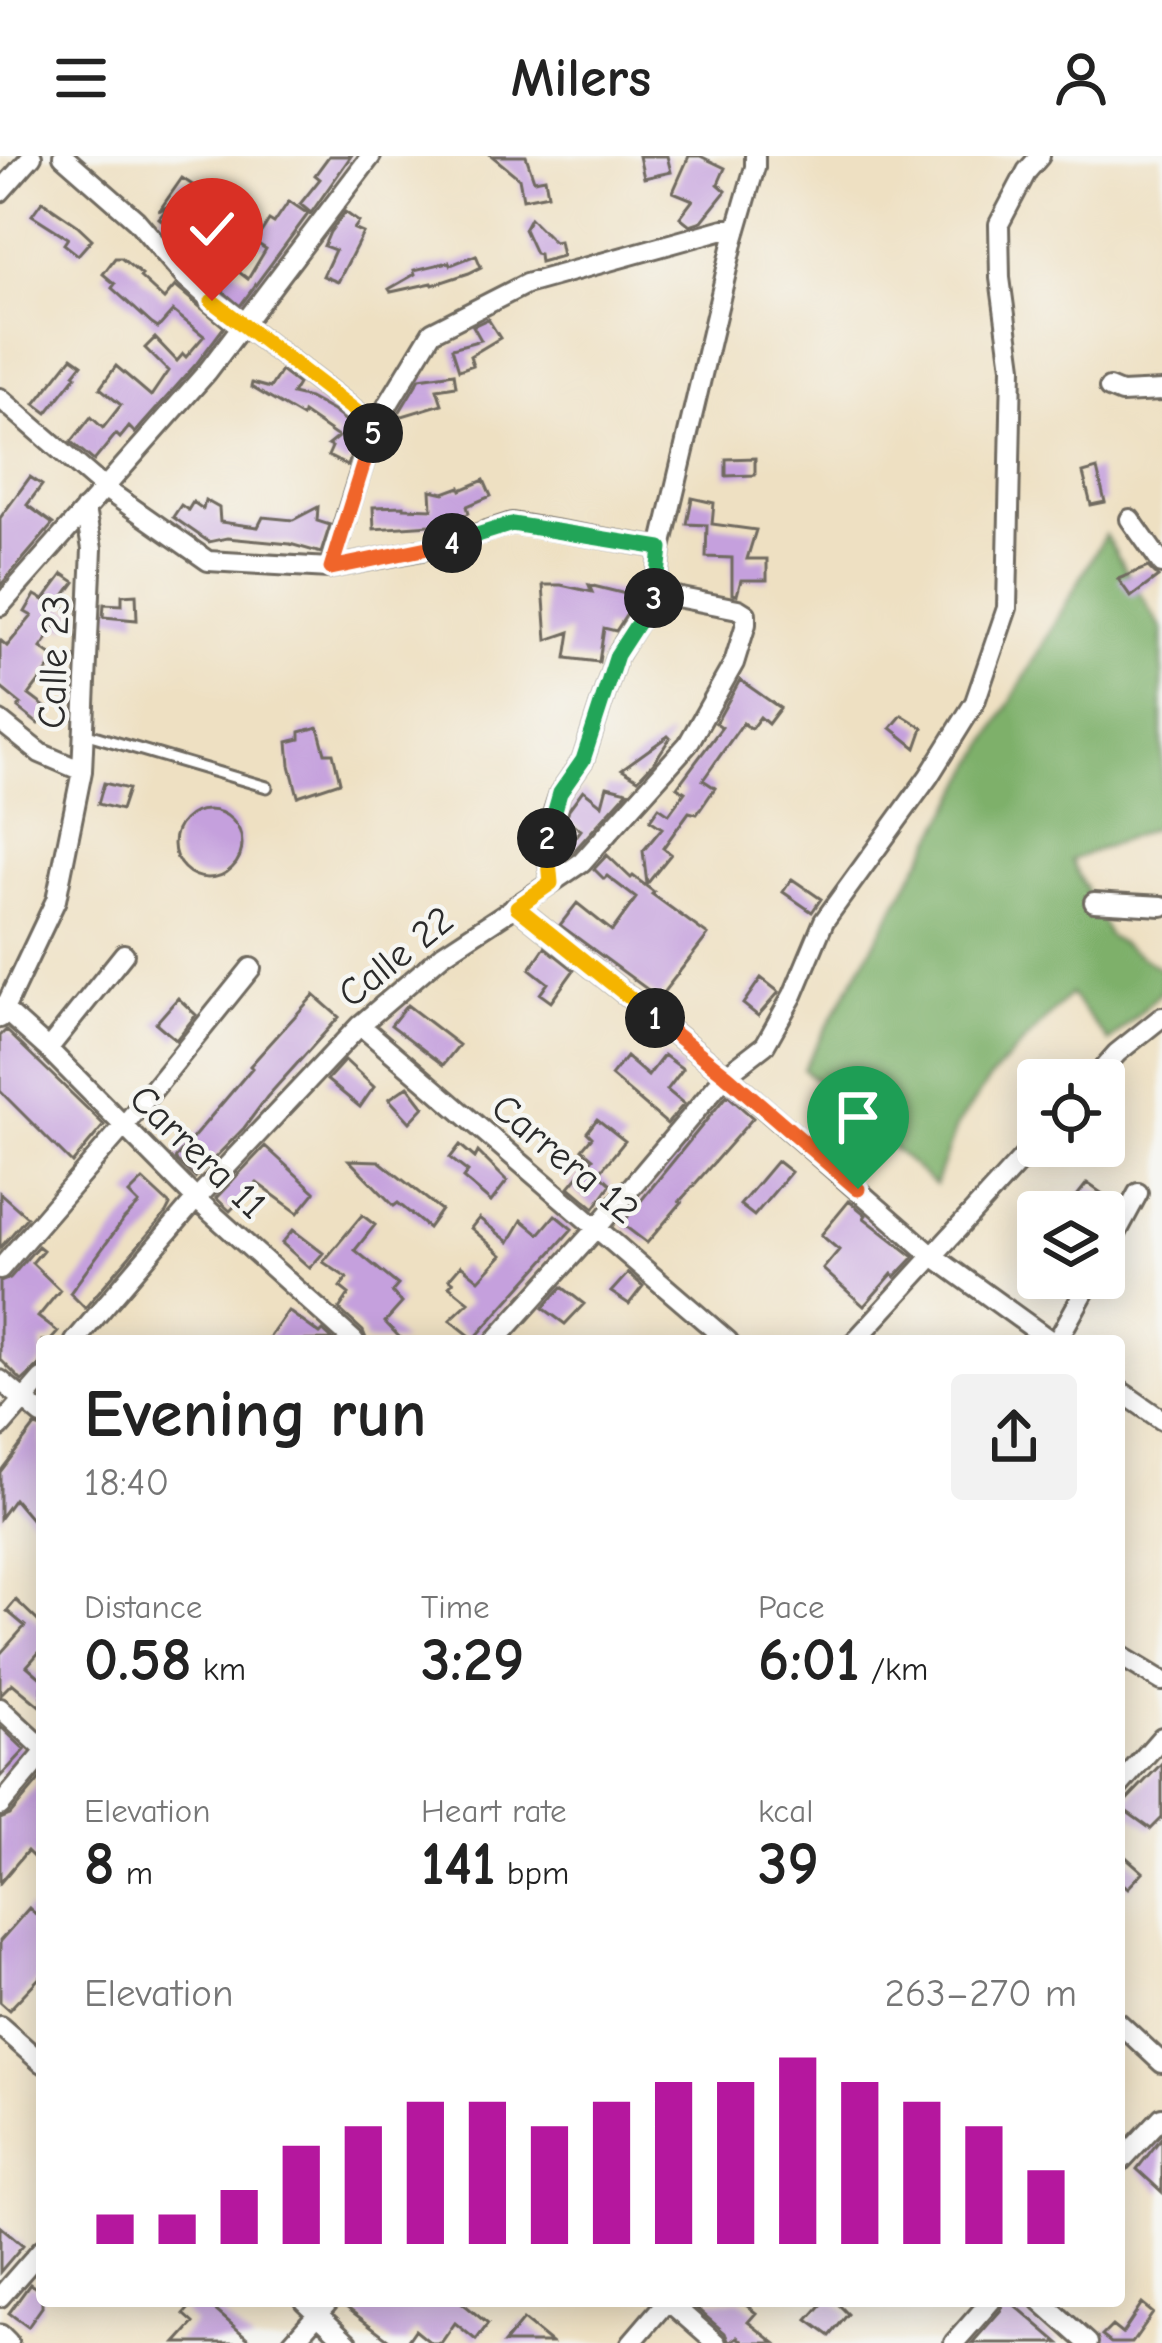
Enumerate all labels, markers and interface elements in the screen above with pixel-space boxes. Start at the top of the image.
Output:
icon: menu [48,45,114,111]
icon: person [1048,45,1114,111]
text: Milers [511,47,651,110]
pin [161,178,263,301]
icon: check [179,196,245,262]
pin: 5 [343,403,403,463]
text: 5 [364,414,382,452]
pin: 4 [422,513,482,573]
text: 4 [444,524,460,562]
pin: 3 [624,568,684,628]
text: 3 [646,579,662,617]
street label: Calle 23 [29,594,79,730]
pin: 2 [517,808,577,868]
text: 2 [539,819,555,857]
street label: Calle 22 [330,897,462,1017]
pin: 1 [625,988,685,1048]
text: 1 [649,999,661,1037]
map controls [1017,1059,1125,1299]
button: locate [1017,1059,1125,1167]
pin [807,1066,909,1189]
street label: Carrera 11 [120,1076,276,1228]
icon: arrive [825,1084,891,1150]
street label: Carrera 12 [483,1085,647,1233]
button: layers [1017,1191,1125,1299]
button: share [951,1374,1077,1500]
text: Evening run [84,1377,426,1453]
text: 18:40 [84,1460,169,1505]
text: Distance [84,1588,202,1626]
text: Time [421,1588,490,1626]
text: Pace [758,1588,825,1626]
text: 0.58 [84,1626,192,1695]
text: 3:29 [421,1626,524,1695]
text: 6:01 [758,1626,860,1695]
text: km [192,1650,246,1688]
text: /km [860,1650,928,1688]
text: Elevation [84,1792,210,1830]
text: Heart rate [421,1792,567,1830]
text: kcal [758,1792,813,1830]
text: 8 [84,1830,115,1899]
text: 141 [421,1830,496,1899]
text: 39 [758,1830,819,1899]
text: m [115,1854,153,1892]
text: bpm [496,1854,569,1892]
text: Elevation [84,1971,233,2016]
text: 263–270 m [885,1971,1077,2016]

